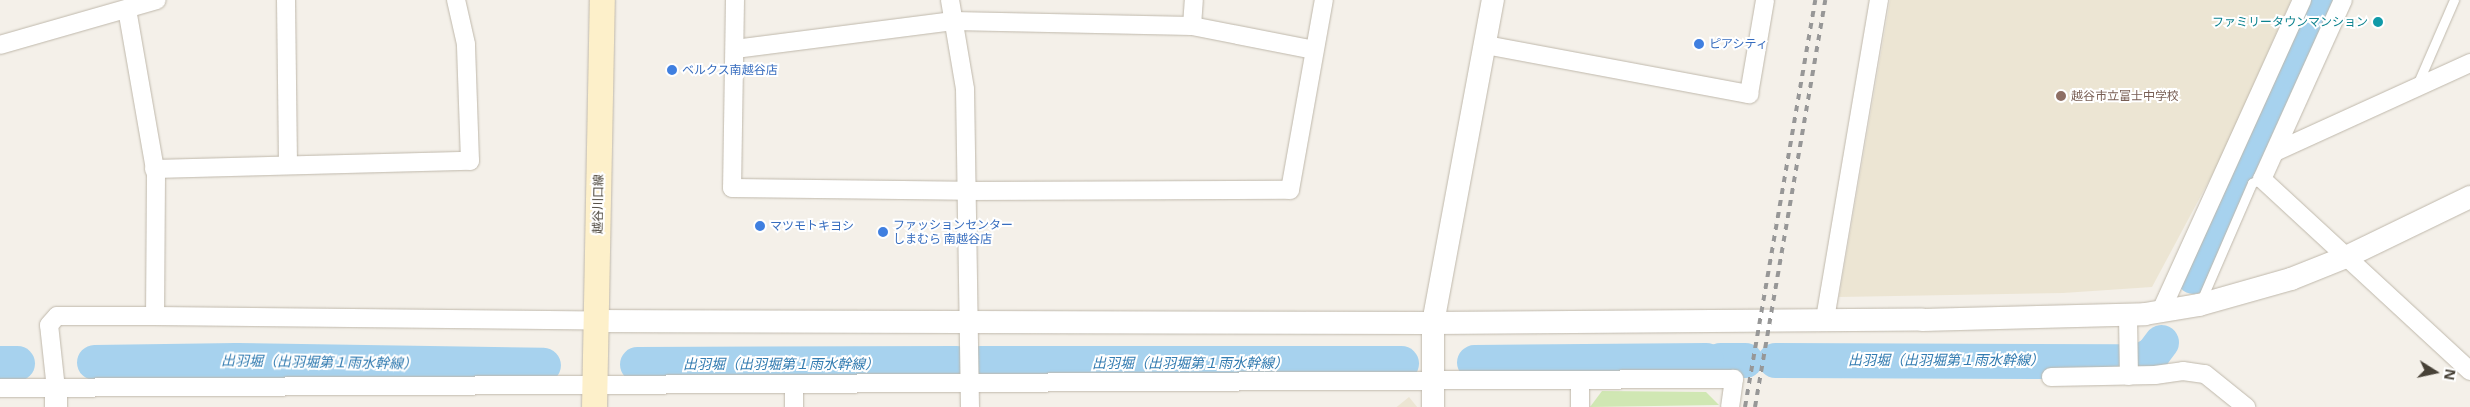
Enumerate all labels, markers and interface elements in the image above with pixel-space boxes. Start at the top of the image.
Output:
place label: ファミリータウンマンション [2212,15,2368,29]
marker: ファミリータウンマンション [2372,16,2384,28]
place label: ピアシティ [1709,37,1769,51]
marker: ピアシティ [1693,38,1705,50]
place label: ベルクス南越谷店 [682,63,778,77]
marker: ベルクス南越谷店 [666,64,678,76]
place label: 越谷市立富士中学校 [2071,89,2179,103]
marker: 越谷市立富士中学校 [2055,90,2067,102]
street label: 越谷川口線 [590,174,606,234]
place label: ファッションセンター しまむら 南越谷店 [893,218,1013,246]
place label: マツモトキヨシ [770,219,854,233]
marker: マツモトキヨシ [754,220,766,232]
marker: ファッションセンター しまむら 南越谷店 [877,226,889,238]
north arrow [2410,347,2460,397]
water label: 出羽堀（出羽堀第１雨水幹線） [221,352,417,372]
water label: 出羽堀（出羽堀第１雨水幹線） [1848,352,2044,368]
water label: 出羽堀（出羽堀第１雨水幹線） [1092,355,1288,371]
water label: 出羽堀（出羽堀第１雨水幹線） [683,356,879,372]
text: N [2440,367,2461,382]

